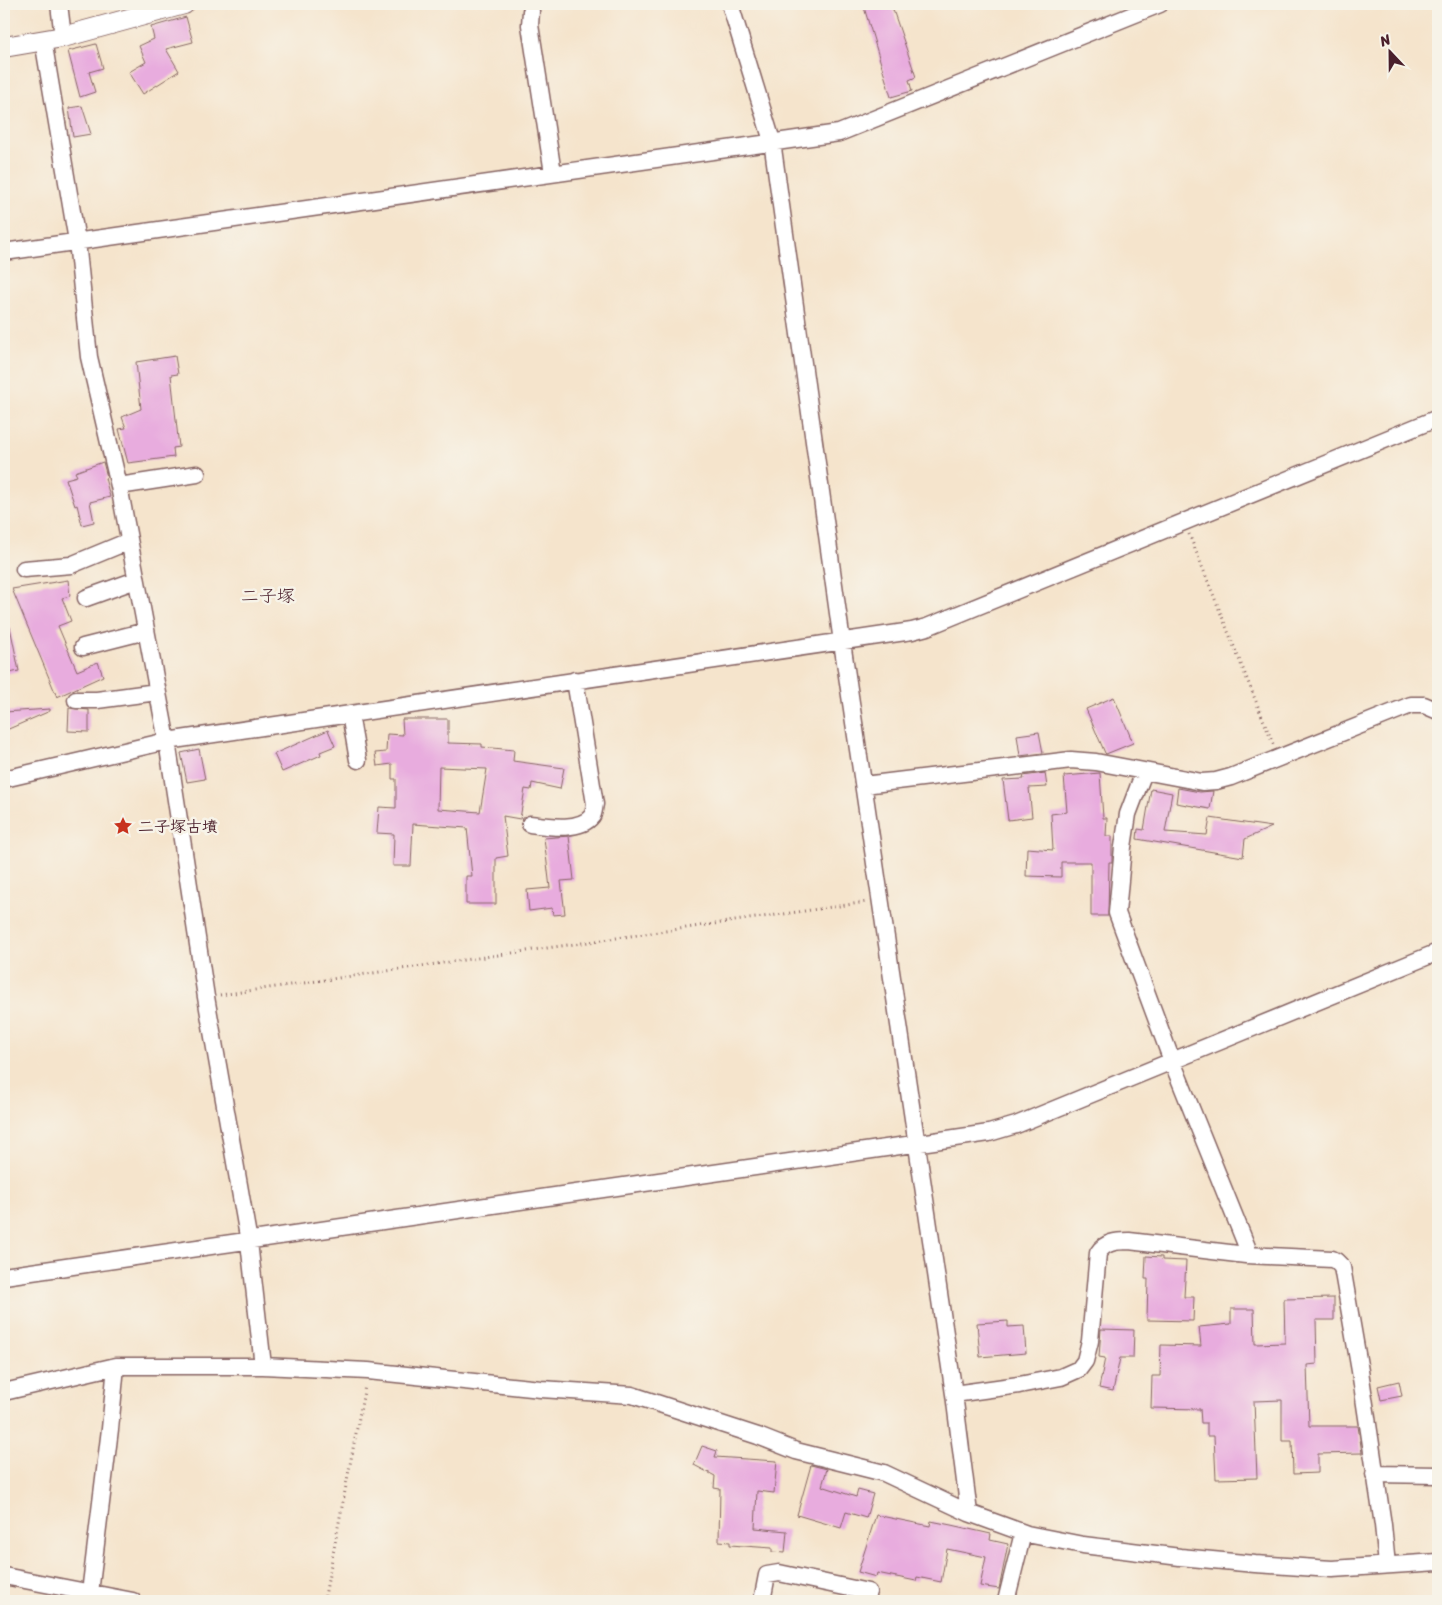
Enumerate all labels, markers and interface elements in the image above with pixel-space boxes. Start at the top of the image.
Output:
text: N [1375,27,1395,54]
north arrow [1364,28,1414,78]
district label: 二子塚 [241,580,295,612]
place label: 二子塚古墳 [138,812,218,841]
place icon: 二子塚古墳 [112,815,134,837]

